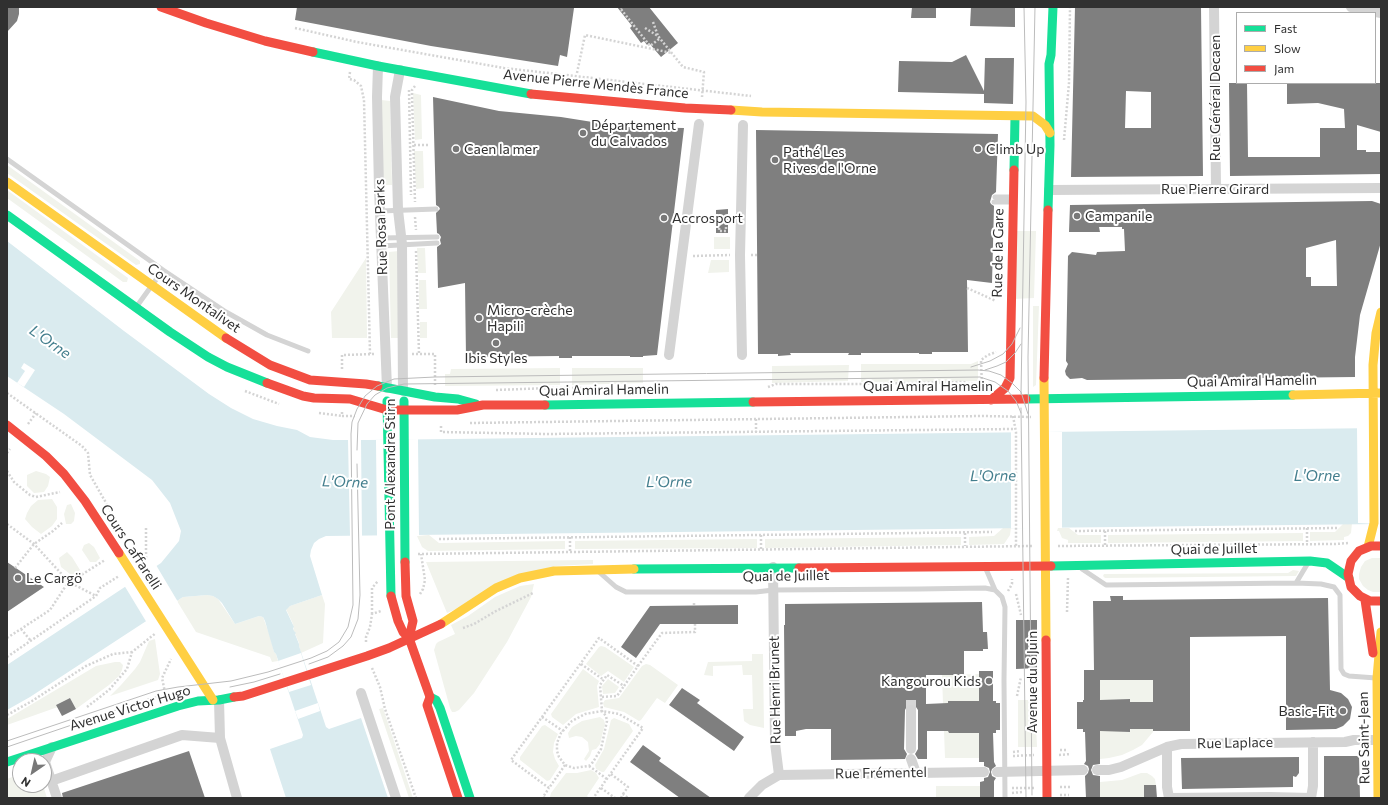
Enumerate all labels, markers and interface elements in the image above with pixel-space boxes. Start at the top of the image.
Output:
legend [1236,12,1376,84]
text: Fast [1274,21,1297,35]
street label: Rue Général Decaen [1207,35,1223,161]
text: Slow [1274,41,1301,55]
text: Jam [1274,61,1294,75]
street label: Avenue Pierre Mendès France [502,66,690,102]
place label: Département du Calvados [591,117,676,150]
marker: Département du Calvados [578,128,588,138]
place label: Caen la mer [464,141,538,157]
place label: Climb Up [986,141,1044,157]
marker: Caen la mer [451,144,461,154]
place label: Pathé Les Rives de l'Orne [783,144,876,176]
marker: Climb Up [973,144,983,154]
marker: Pathé Les Rives de l'Orne [770,155,780,165]
street label: Rue Rosa Parks [371,179,391,275]
street label: Rue Pierre Girard [1161,181,1269,197]
street label: Rue de la Gare [989,208,1007,298]
place label: Campanile [1085,208,1152,224]
place label: Accrosport [672,210,743,226]
marker: Campanile [1072,211,1082,221]
marker: Accrosport [659,213,669,223]
street label: Cours Montalivet [144,260,244,336]
place label: Micro-crèche Hapili [487,302,573,334]
marker: Micro-crèche Hapili [474,313,484,323]
water label: L'Orne [26,321,74,363]
marker: Ibis Styles [491,338,501,348]
place label: Ibis Styles [464,350,528,366]
street label: Quai Amiral Hamelin [1187,371,1317,391]
street label: Quai Amiral Hamelin [863,378,993,394]
street label: Quai Amiral Hamelin [539,380,669,400]
street label: Pont Alexandre Stirn [382,398,398,530]
water label: L'Orne [970,467,1016,485]
water label: L'Orne [1294,467,1340,485]
water label: L'Orne [322,472,368,492]
water label: L'Orne [646,473,692,491]
street label: Cours Caffarelli [97,501,165,593]
street label: Quai de Juillet [1171,540,1257,558]
street label: Quai de Juillet [743,567,829,585]
place label: Le Cargö [26,570,82,586]
marker: Le Cargö [13,573,23,583]
street label: Avenue du 6 Juin [1024,631,1040,733]
street label: Rue Henri Brunet [766,636,784,744]
place label: Kangourou Kids [881,673,981,689]
marker: Kangourou Kids [984,676,994,686]
street label: Avenue Victor Hugo [67,682,193,734]
street label: Rue Saint-Jean [1355,691,1373,785]
place label: Basic-Fit [1278,703,1335,719]
marker: Basic-Fit [1338,706,1348,716]
street label: Rue Laplace [1197,734,1273,752]
north arrow [12,753,52,793]
street label: Rue Frémentel [835,764,927,782]
text: N [19,775,33,790]

